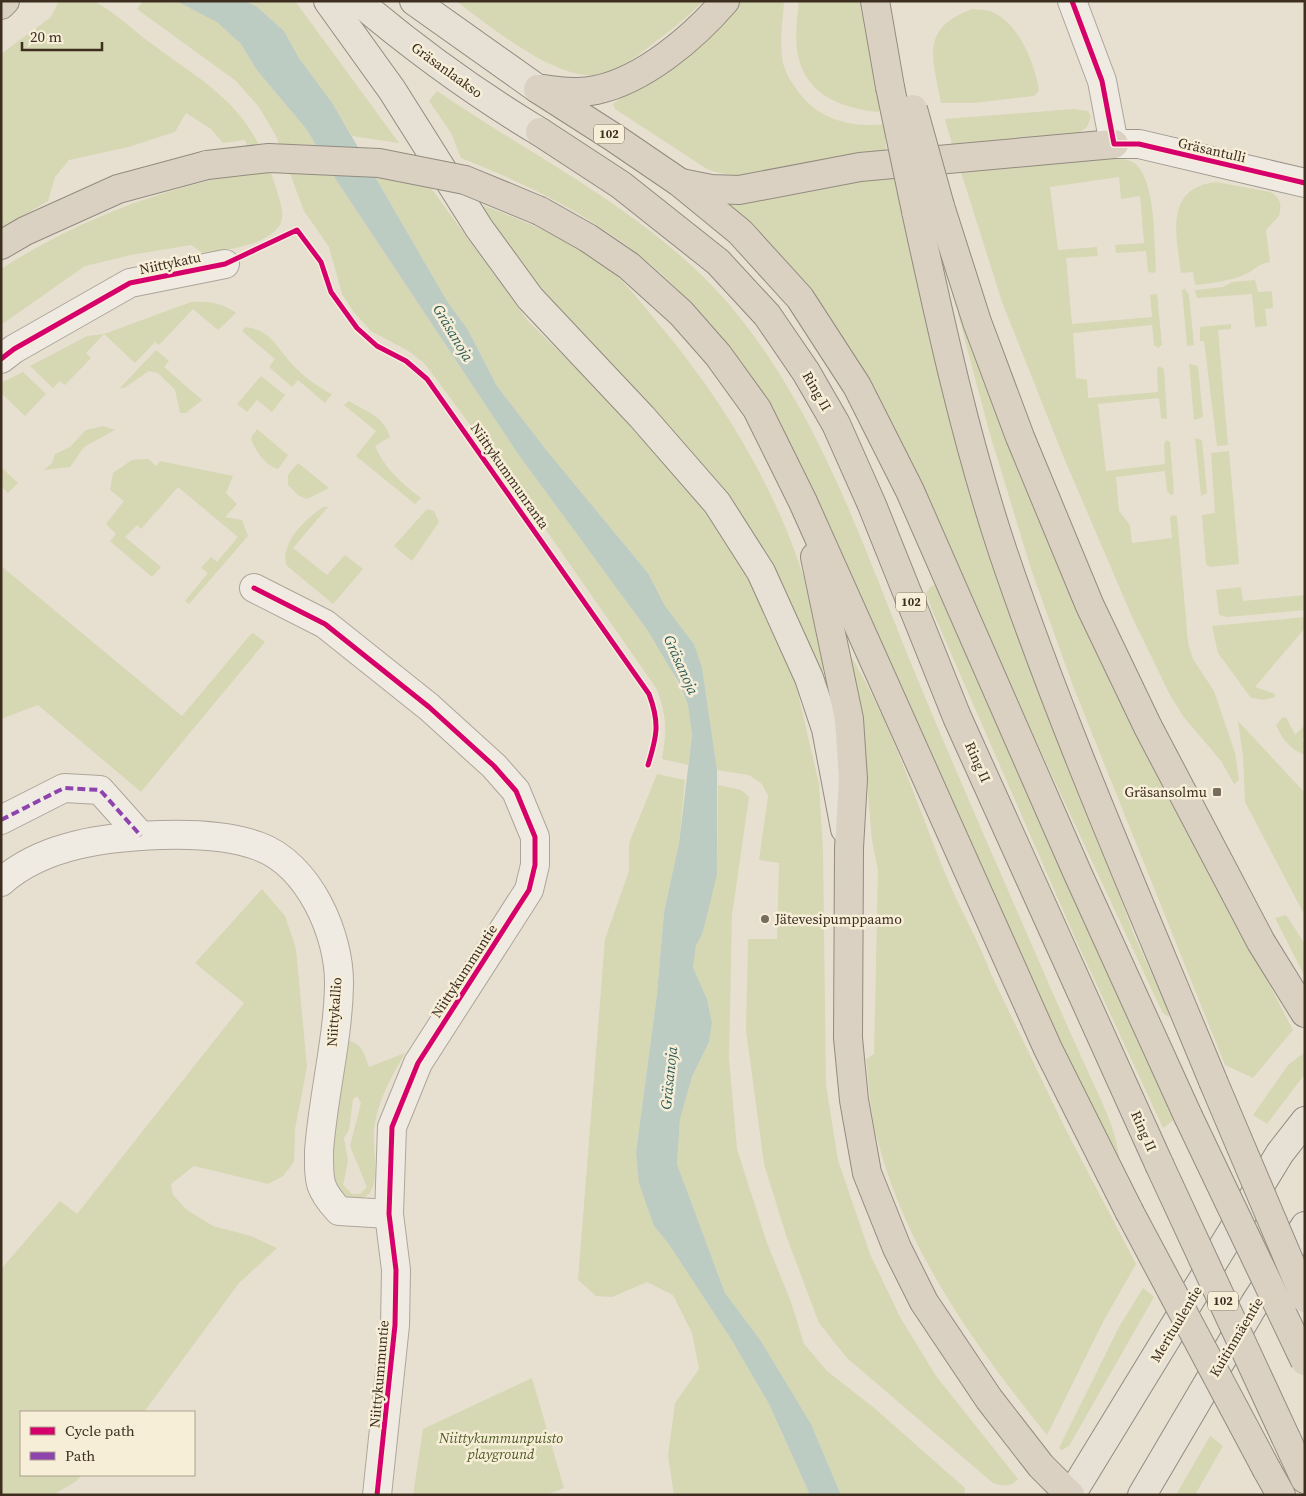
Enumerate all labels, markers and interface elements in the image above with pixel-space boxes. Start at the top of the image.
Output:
scale bar [22,20,102,52]
text: 20 m [30,26,62,47]
street label: Gräsanlaakso [407,37,487,103]
road number: 102 [594,125,624,144]
street label: Gräsantulli [1176,132,1248,168]
street label: Niittykatu [137,247,203,279]
water label: Gräsanoja [428,300,479,365]
street label: Ring II [798,368,836,414]
street label: Niittykummunranta [466,419,555,534]
road number: 102 [896,592,926,612]
water label: Gräsanoja [659,632,704,698]
street label: Ring II [960,738,996,786]
place label: Gräsansolmu [1124,782,1207,802]
marker: Gräsansolmu [1211,786,1223,798]
place label: Jätevesipumppaamo [774,909,902,929]
marker: Jätevesipumppaamo [759,913,771,925]
street label: Niittykummuntie [426,920,502,1022]
street label: Niittykallio [322,976,346,1047]
water label: Gräsanoja [655,1045,682,1111]
street label: Ring II [1126,1107,1162,1155]
street label: Merituulentie [1145,1282,1207,1366]
road number: 102 [1208,1292,1238,1310]
street label: Kuitinmäentie [1204,1293,1268,1381]
street label: Niittykummuntie [364,1319,394,1429]
legend [20,1411,195,1476]
text: Cycle path [65,1420,135,1441]
park label: Niittykummunpuisto playground [438,1428,563,1464]
text: Path [65,1445,95,1466]

